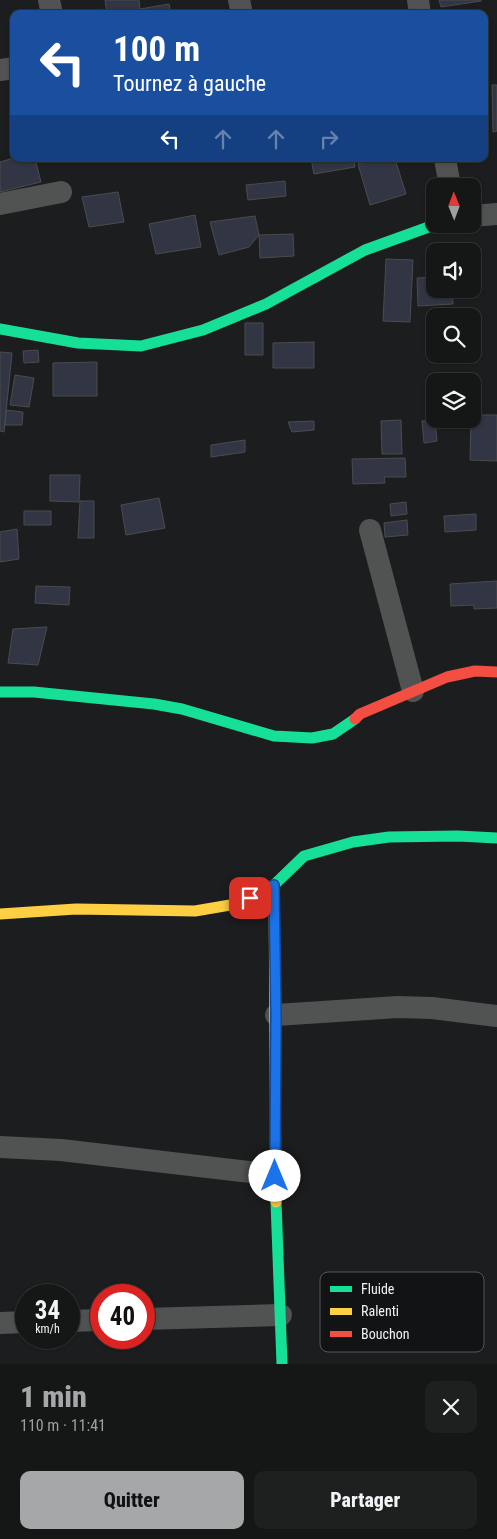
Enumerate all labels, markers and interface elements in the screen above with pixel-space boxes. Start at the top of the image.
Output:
text: 100 m [113,29,200,70]
icon: left [30,30,95,95]
text: Tournez à gauche [113,71,266,96]
icon: left [156,125,184,153]
icon: ahead [209,125,237,153]
icon: ahead [262,125,290,153]
icon: right [315,125,343,153]
north arrow [426,178,481,232]
map controls [426,178,481,428]
button: sound [426,243,481,298]
button: search [426,308,481,363]
button: layers [426,373,481,428]
pin [229,877,271,919]
icon: arrive [236,884,264,912]
position arrow [248,1149,300,1201]
legend [320,1272,484,1352]
text: Fluide [361,1281,395,1297]
speed limit sign: 40 [90,1284,155,1349]
text: 34 [35,1296,60,1325]
text: Ralenti [361,1303,399,1319]
text: km/h [35,1322,60,1336]
text: Bouchon [361,1326,409,1342]
text: 1 min [20,1379,87,1414]
button: close [425,1381,477,1433]
text: 110 m · 11:41 [20,1416,106,1435]
button: Quitter [20,1471,244,1529]
button: Partager [254,1471,477,1529]

